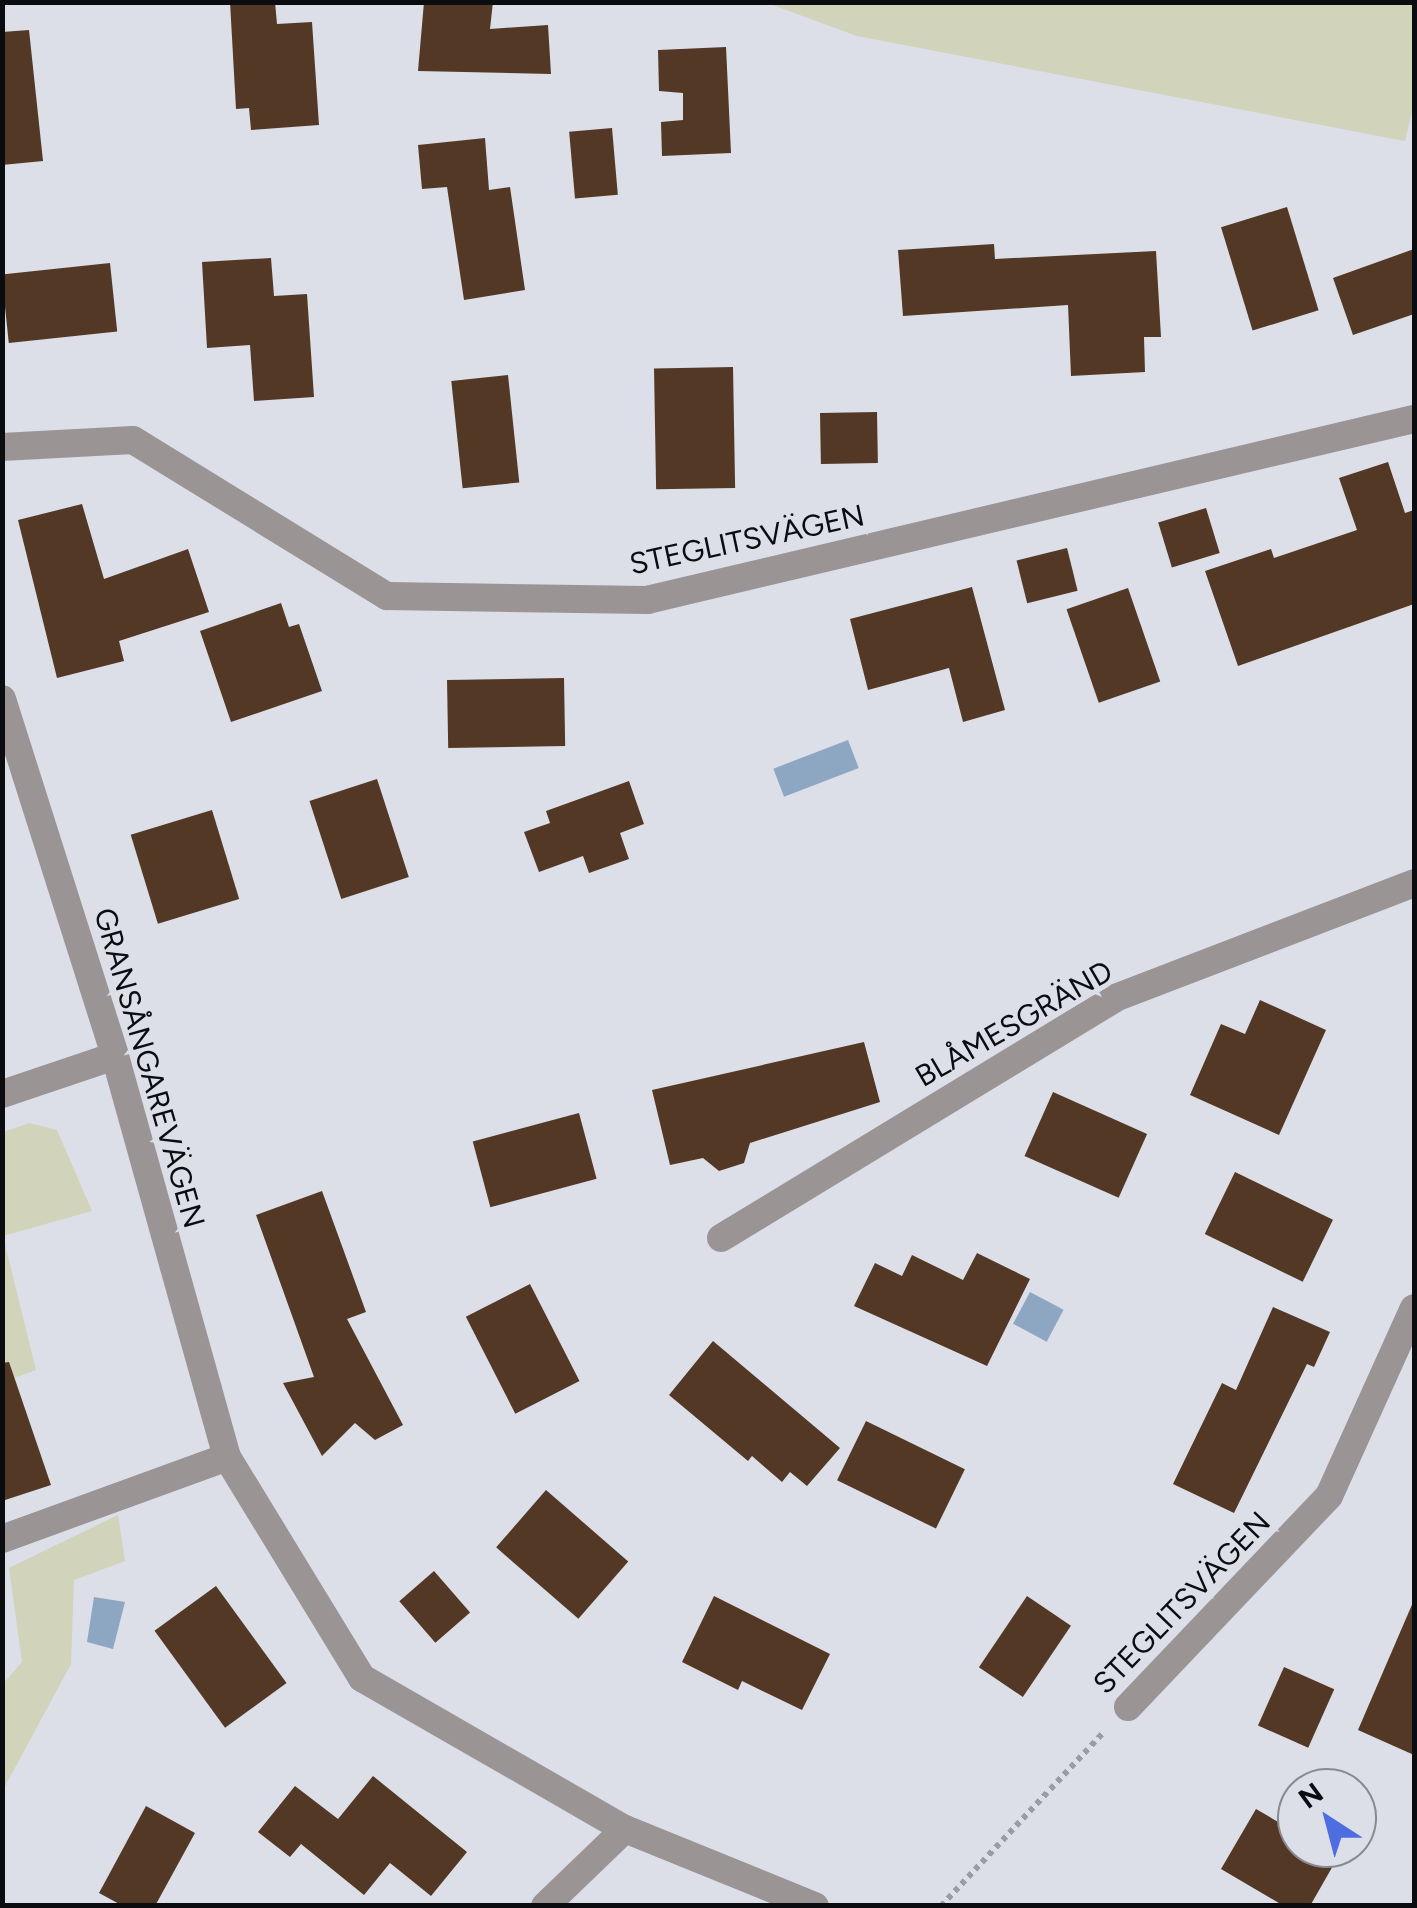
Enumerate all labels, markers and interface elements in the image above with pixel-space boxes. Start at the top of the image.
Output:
street label: STEGLITSVÄGEN [626,498,868,582]
street label: GRANSÅNGAREVÄGEN [86,904,212,1232]
street label: BLÅMESGRÄND [909,953,1119,1095]
street label: STEGLITSVÄGEN [1086,1504,1278,1702]
north arrow [1277,1768,1377,1868]
text: N [1292,1775,1329,1815]

